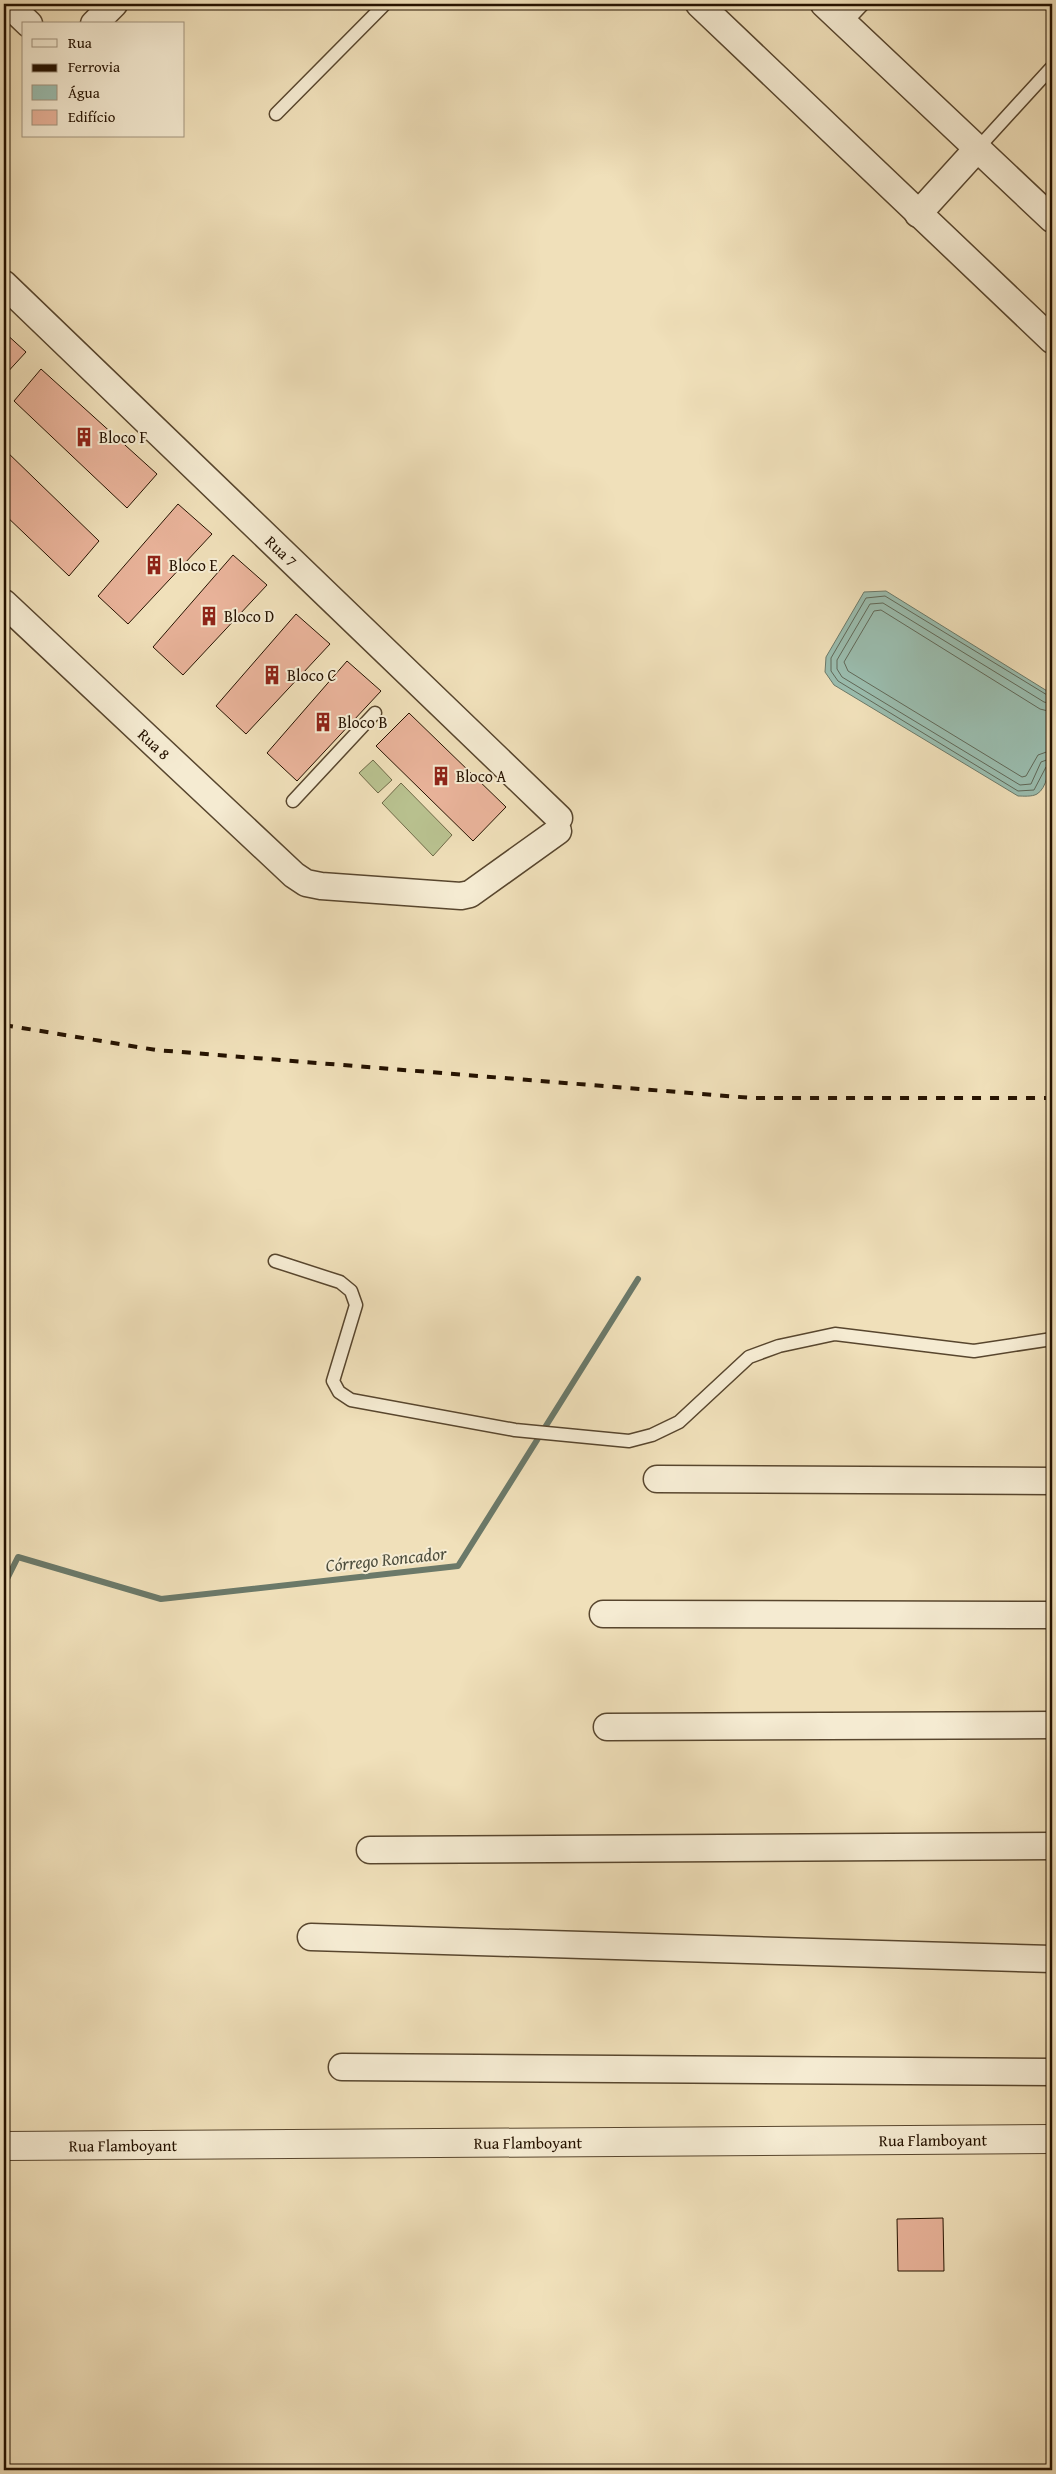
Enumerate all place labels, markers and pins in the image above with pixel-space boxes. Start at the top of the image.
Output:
place label: Bloco F [99,425,148,449]
building icon: Bloco F [73,426,95,448]
place label: Bloco E [169,553,218,577]
building icon: Bloco E [143,554,165,576]
place label: Bloco D [224,604,275,628]
building icon: Bloco D [198,605,220,627]
place label: Bloco C [287,663,337,687]
building icon: Bloco C [261,664,283,686]
place label: Bloco B [338,710,388,734]
building icon: Bloco B [312,711,334,733]
place label: Bloco A [456,764,507,788]
building icon: Bloco A [430,765,452,787]

